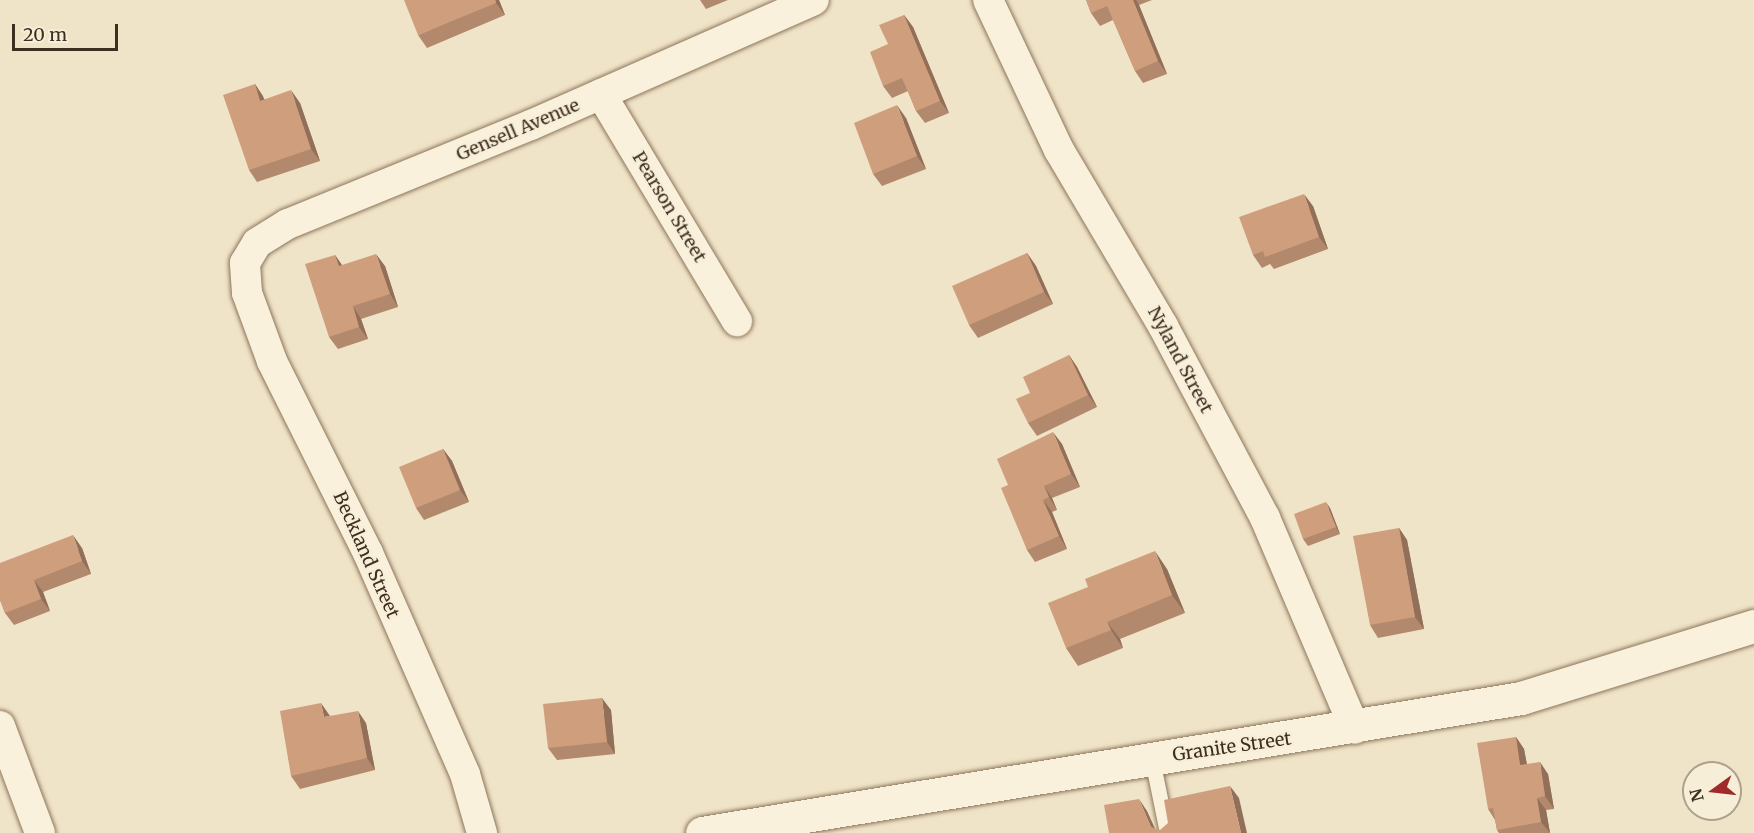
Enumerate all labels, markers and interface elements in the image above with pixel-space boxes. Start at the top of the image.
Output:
scale bar [15,12,122,50]
text: 20 m [23,23,67,46]
street label: Gensell Avenue [453,94,583,166]
street label: Pearson Street [627,148,711,266]
street label: Nyland Street [1143,303,1217,417]
street label: Beckland Street [328,488,404,622]
street label: Granite Street [1171,728,1293,766]
north arrow [1682,761,1742,821]
text: N [1685,786,1708,804]

